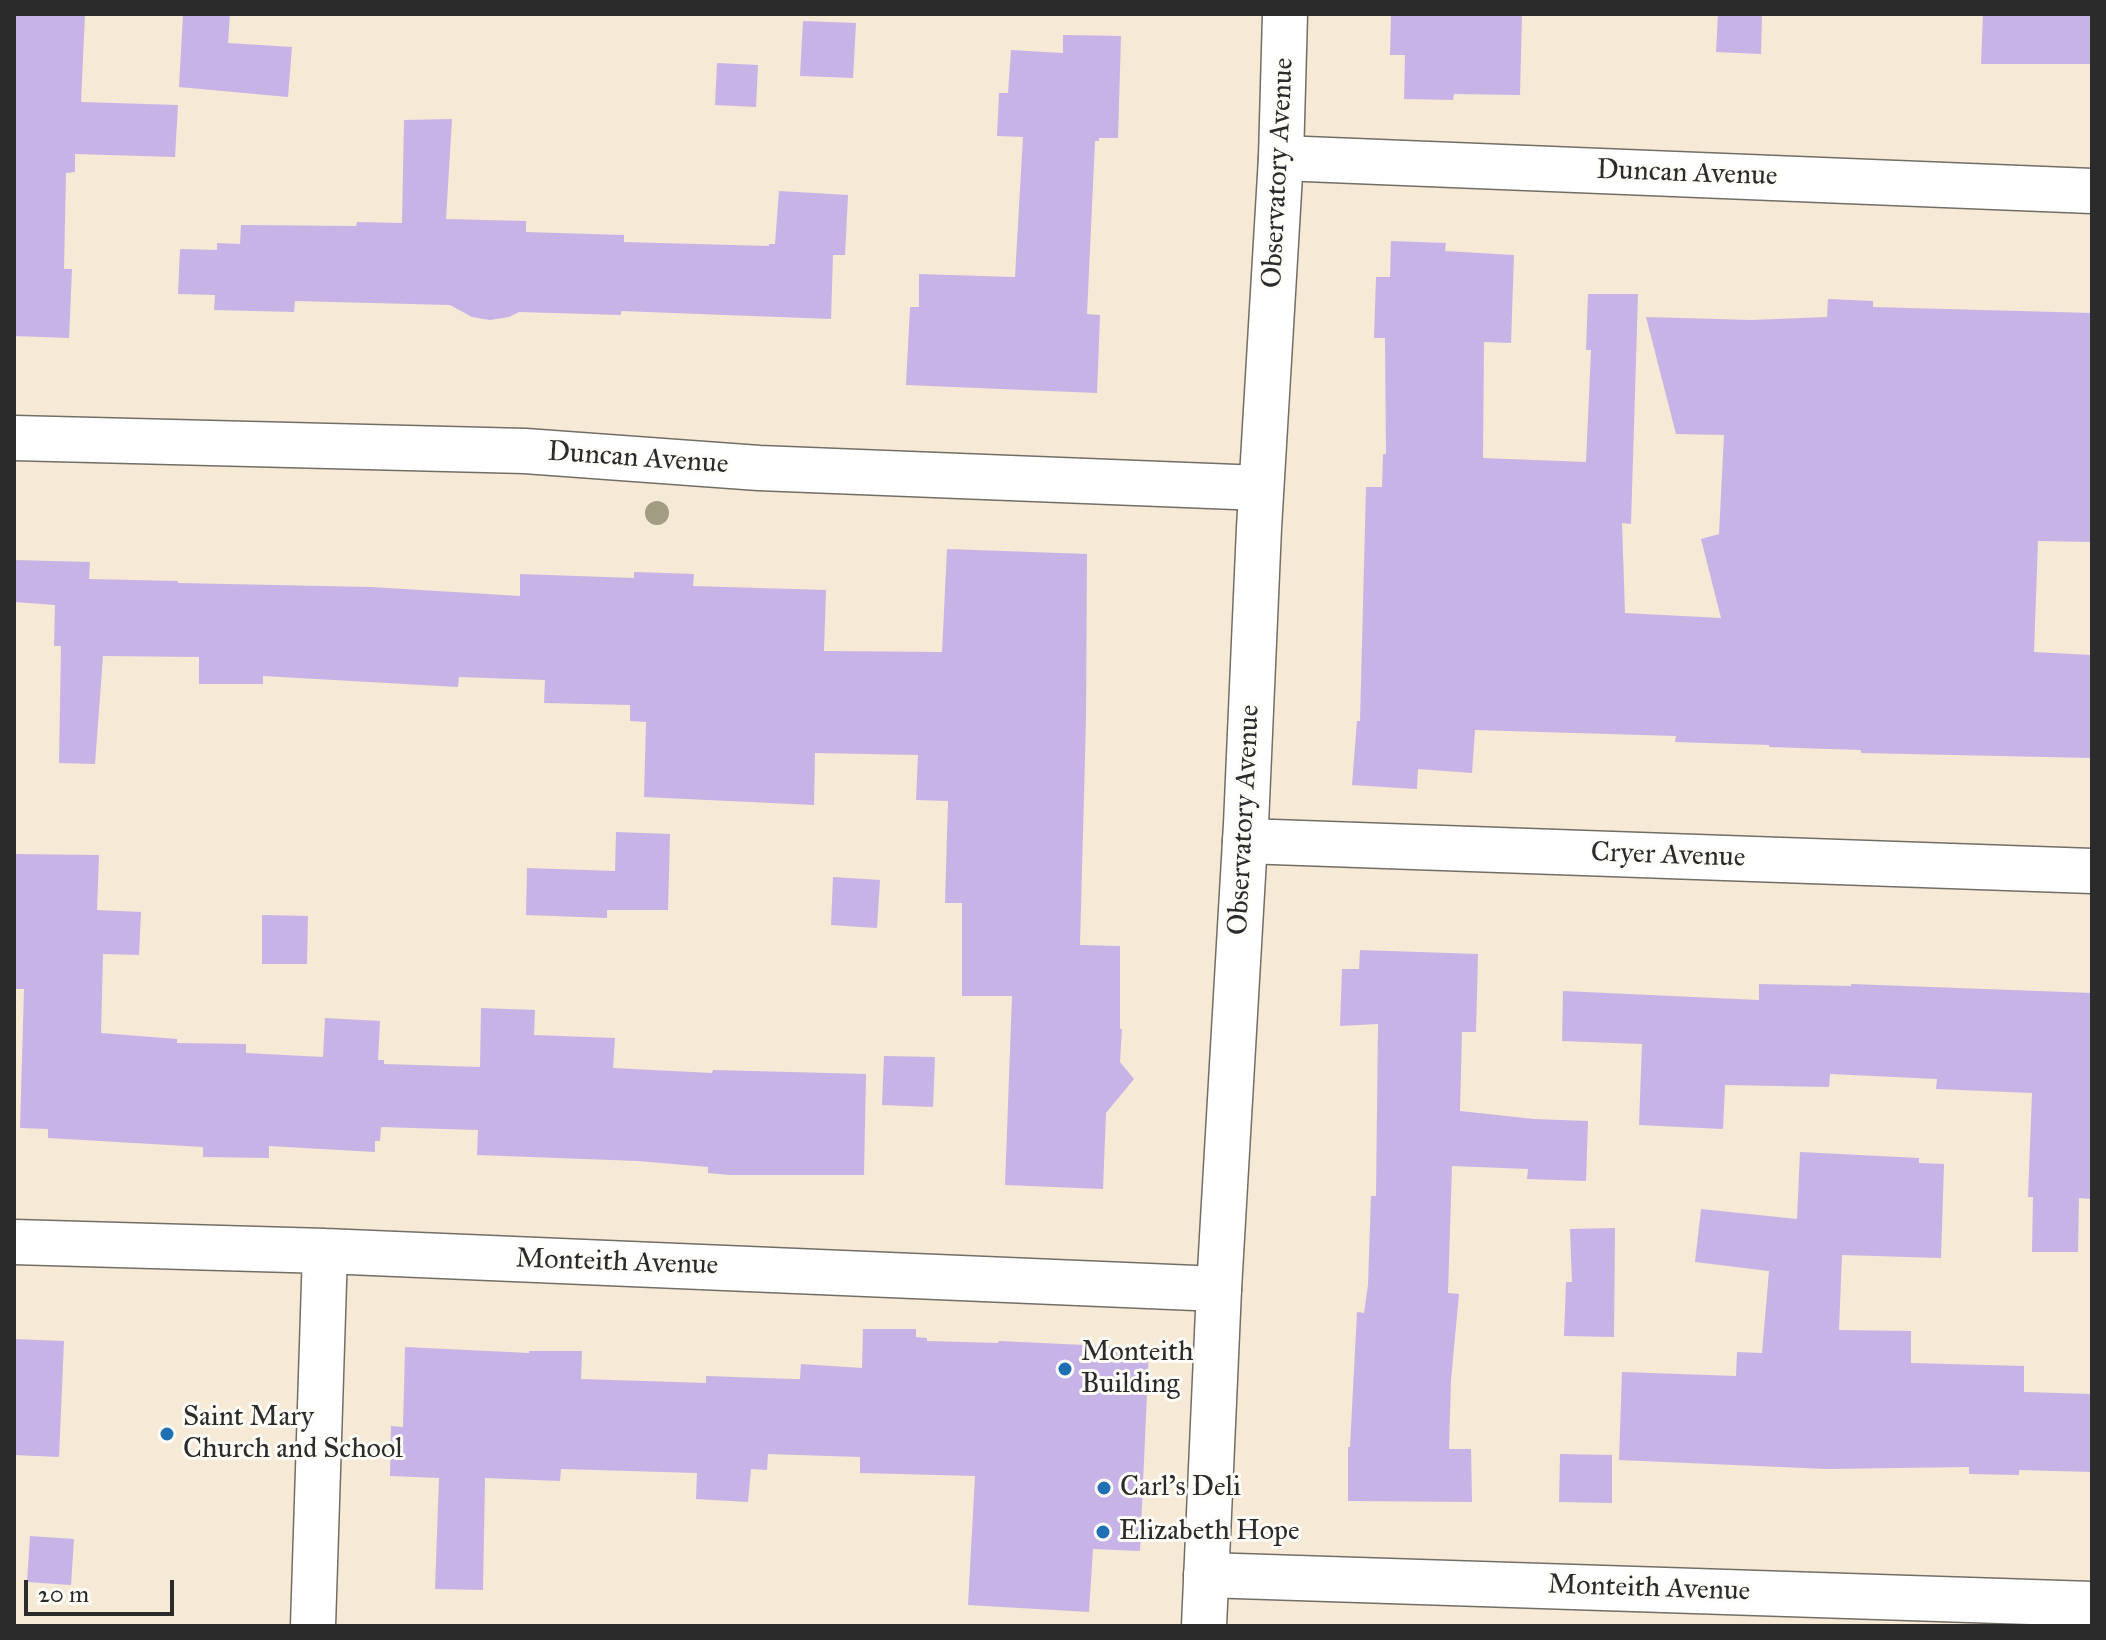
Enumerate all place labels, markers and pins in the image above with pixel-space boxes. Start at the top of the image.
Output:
place label: Monteith Building [1081,1336,1193,1402]
marker: Monteith Building [1056,1360,1074,1378]
place label: Saint Mary Church and School [183,1401,403,1467]
marker: Saint Mary Church and School [158,1425,176,1443]
place label: Carl’s Deli [1120,1471,1241,1505]
marker: Carl’s Deli [1095,1479,1113,1497]
place label: Elizabeth Hope [1119,1515,1300,1549]
marker: Elizabeth Hope [1094,1523,1112,1541]

